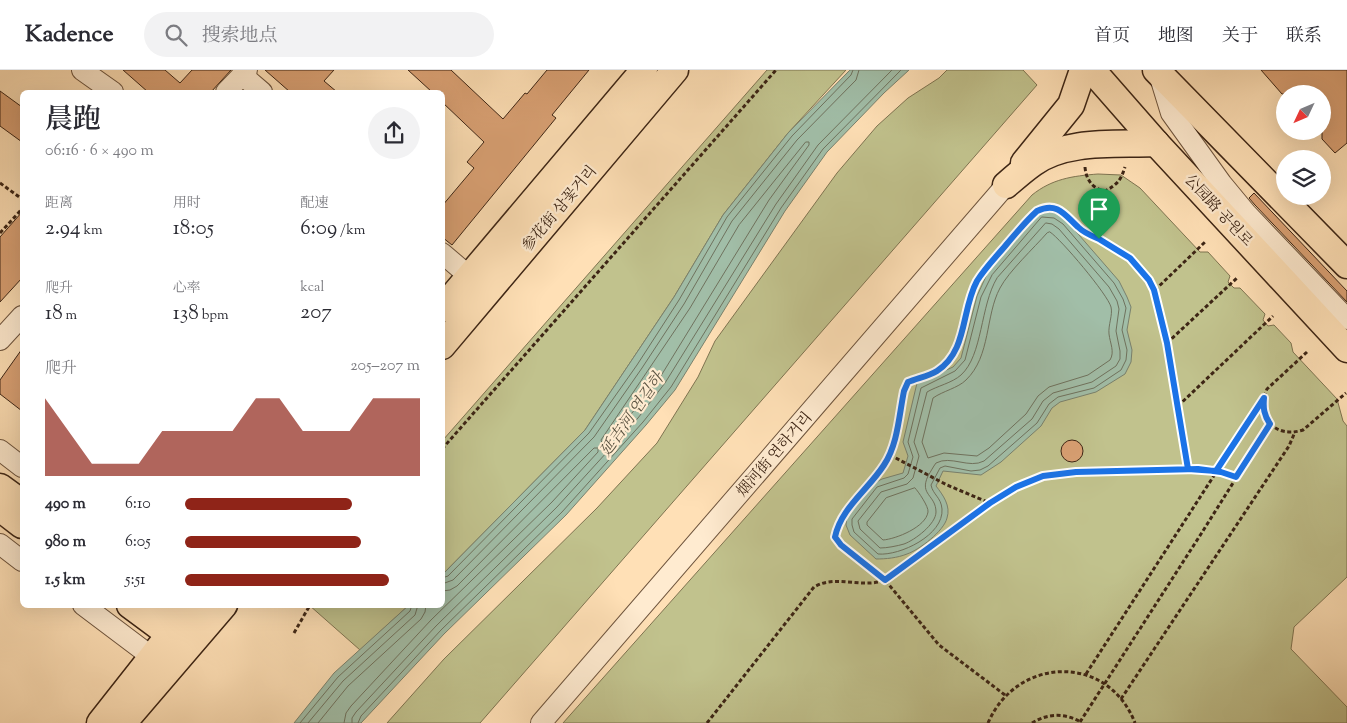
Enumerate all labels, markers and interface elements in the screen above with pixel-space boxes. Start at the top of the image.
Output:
search box [144,12,494,57]
text: Kadence [25,18,114,52]
icon: search [162,21,190,49]
text: 搜索地点 [202,23,278,50]
text: 首页 [1094,24,1130,50]
text: 地图 [1158,24,1194,50]
text: 关于 [1222,24,1258,50]
text: 联系 [1286,24,1322,50]
north arrow [1276,85,1331,140]
map controls [1276,85,1331,205]
text: 晨跑 [45,101,101,141]
button: share [368,107,420,159]
text: 06:16 · 6 × 490 m [45,140,154,163]
button: layers [1276,150,1331,205]
street label: 参花街 삼꽃거리 [518,162,602,256]
street label: 公园路 공원로 [1179,170,1257,252]
pin [1078,188,1120,239]
text: 距离 [45,194,73,214]
text: 用时 [173,194,201,214]
text: 配速 [300,194,328,214]
icon: arrive [1085,195,1113,223]
text: 2.94 [45,214,81,244]
text: 18:05 [173,214,214,244]
text: 6:09 [300,214,337,244]
text: km [81,221,103,241]
text: /km [337,221,365,241]
text: kcal [300,278,324,298]
text: 爬升 [45,279,73,299]
text: 心率 [173,279,201,299]
text: 207 [300,298,332,328]
text: 18 [45,299,63,329]
text: 138 [173,299,199,329]
text: m [63,306,77,326]
text: bpm [199,306,229,326]
text: 205–207 m [350,355,420,378]
text: 爬升 [45,358,77,381]
water label: 延吉河 연길하 [596,367,672,462]
street label: 烟河街 연하거리 [732,408,818,502]
text: 490 m [45,493,86,516]
text: 6:10 [125,493,151,516]
text: 980 m [45,531,86,554]
text: 6:05 [125,531,151,554]
text: 1.5 km [45,569,85,592]
text: 5:51 [125,569,146,592]

